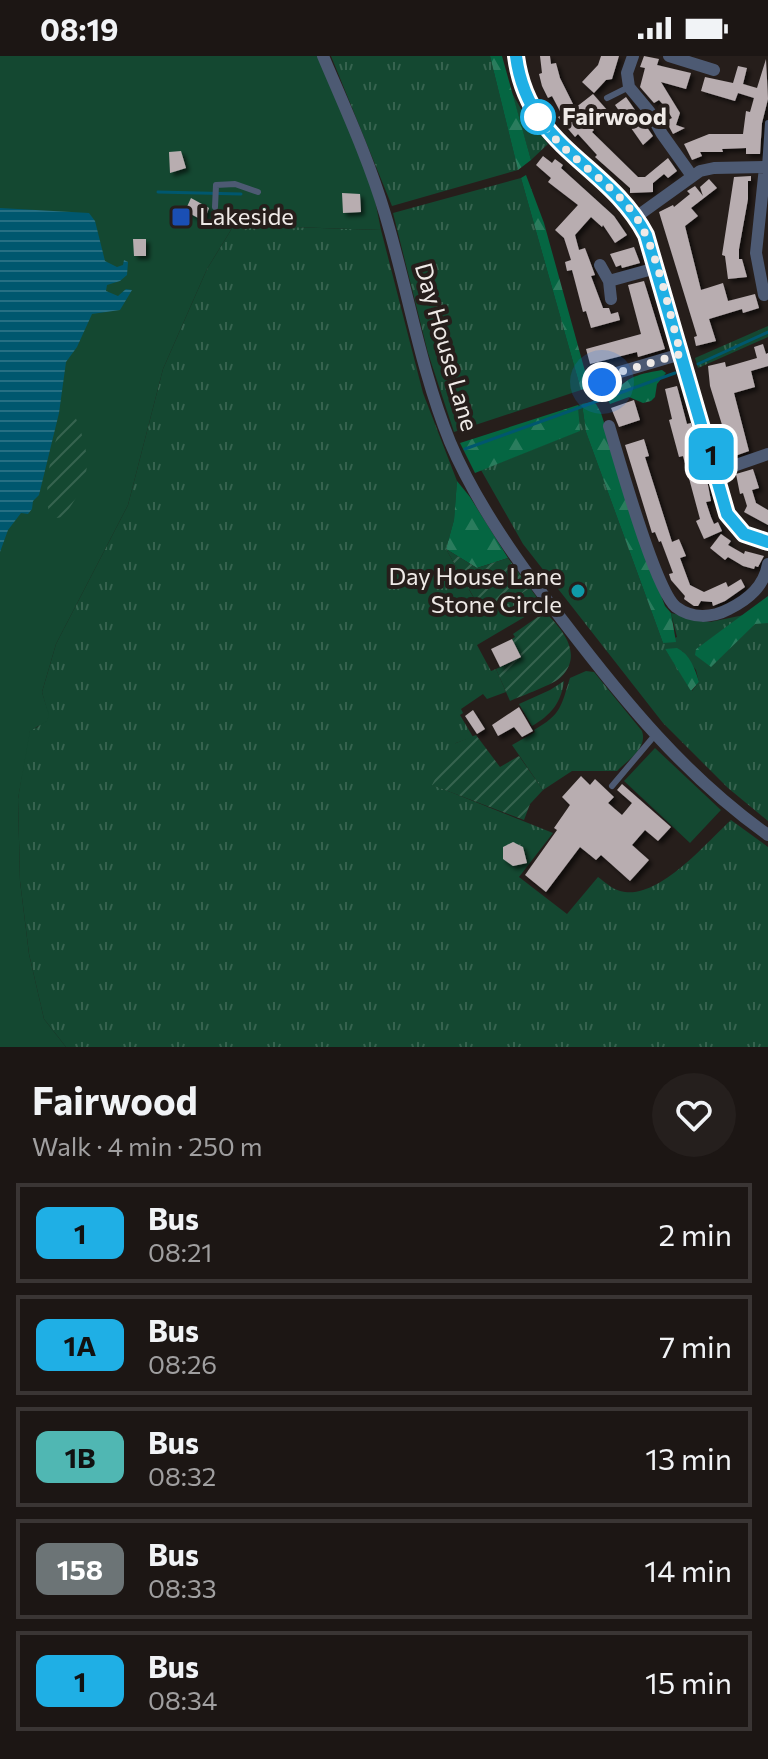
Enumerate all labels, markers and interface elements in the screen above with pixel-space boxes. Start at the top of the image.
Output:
text: 08:19 [40,10,119,47]
marker: Fairwood [521,100,555,134]
place label: Fairwood [562,101,667,130]
place label: Lakeside [199,201,294,230]
marker: Lakeside [170,206,192,228]
street label: Day House Lane [410,259,485,434]
your location [582,362,622,402]
line badge: 1 [685,428,737,480]
text: 1 [705,437,717,471]
place label: Day House Lane Stone Circle [388,561,562,618]
marker: Day House Lane Stone Circle [569,582,587,600]
button: heart [652,1073,736,1157]
text: Fairwood [32,1076,198,1123]
text: Walk · 4 min · 250 m [32,1130,262,1161]
text: Bus [148,1199,199,1236]
text: 2 min [659,1215,732,1252]
text: 1 [74,1216,86,1250]
text: 08:21 [148,1236,212,1267]
text: Bus [148,1311,199,1348]
text: 7 min [659,1327,732,1364]
text: 1A [64,1328,96,1362]
text: 08:26 [148,1348,217,1379]
text: Bus [148,1423,199,1460]
text: 13 min [645,1439,732,1476]
text: 1B [64,1440,96,1474]
text: 08:32 [148,1460,216,1491]
text: Bus [148,1535,199,1572]
text: 14 min [644,1551,732,1588]
text: 158 [57,1552,103,1586]
text: 08:33 [148,1572,216,1603]
text: Bus [148,1647,199,1684]
text: 15 min [645,1663,732,1700]
text: 1 [74,1664,86,1698]
text: 08:34 [148,1684,217,1715]

